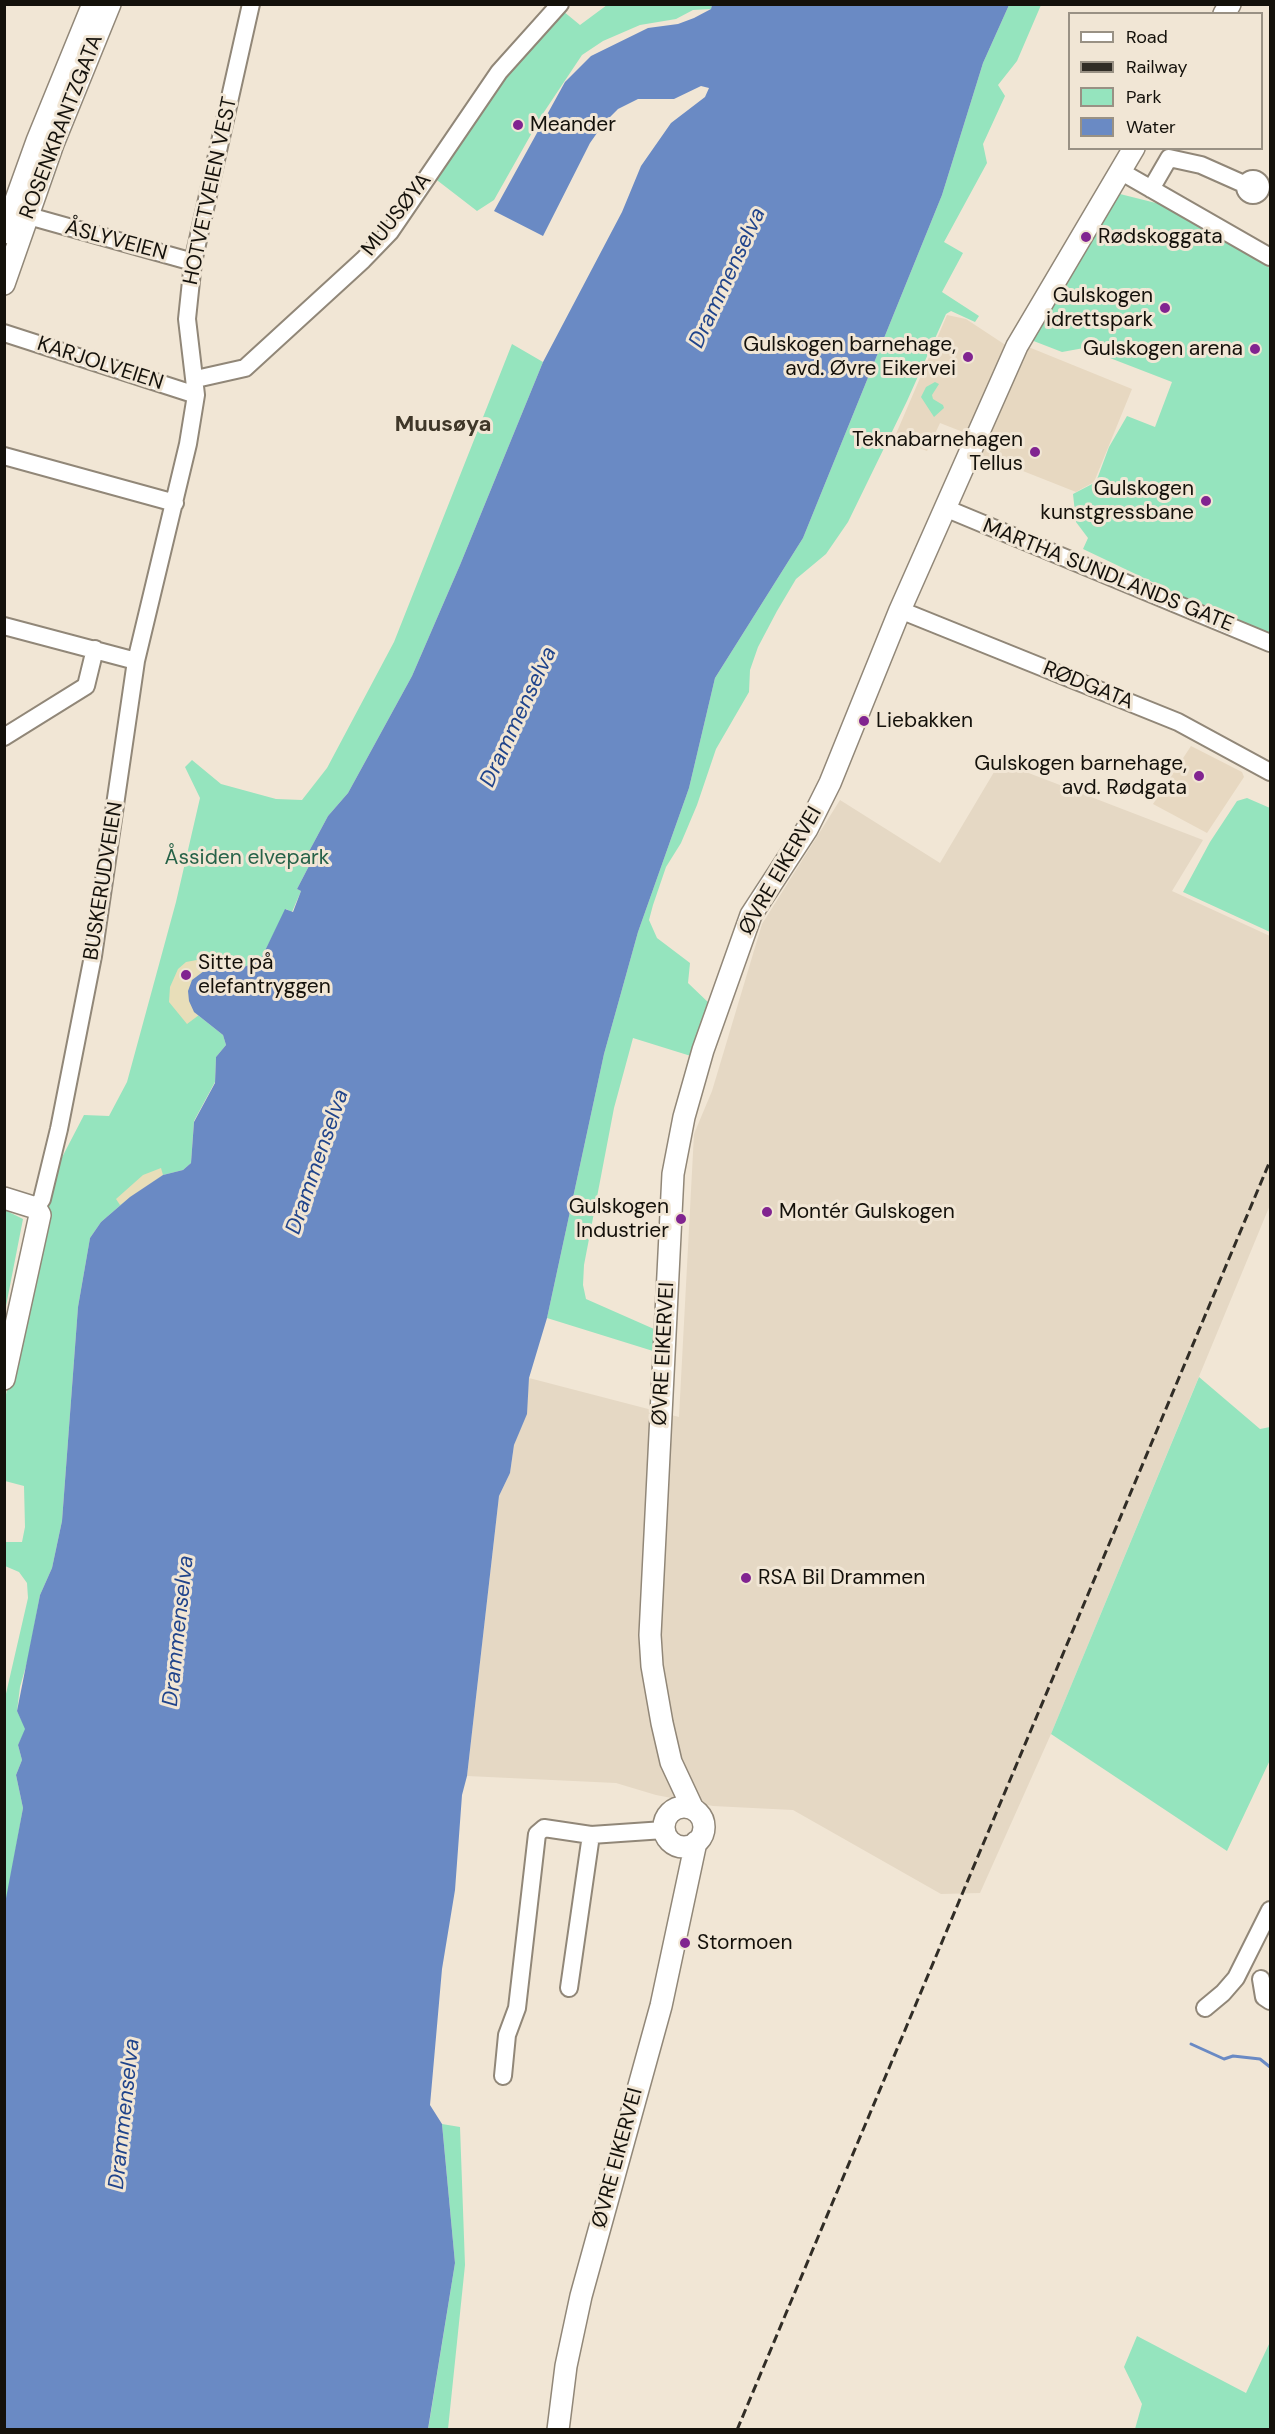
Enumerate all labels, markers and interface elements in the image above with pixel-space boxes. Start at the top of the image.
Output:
legend [1068,12,1263,150]
text: Road [1126,25,1168,49]
street label: ROSENKRANTZGATA [15,31,109,223]
text: Railway [1126,55,1188,79]
text: Park [1126,85,1162,109]
street label: HOTVETVEIEN VEST [179,95,243,287]
place label: Meander [530,112,616,138]
text: Water [1126,115,1176,139]
marker: Meander [511,118,525,132]
street label: MUUSØYA [357,169,437,261]
water label: Drammenselva [684,204,772,352]
street label: ÅSLYVEIEN [62,215,170,267]
place label: Rødskoggata [1098,224,1223,250]
marker: Rødskoggata [1079,230,1093,244]
place label: Gulskogen idrettspark [1046,283,1153,333]
marker: Gulskogen idrettspark [1158,301,1172,315]
street label: KARJOLVEIEN [34,332,166,396]
place label: Gulskogen barnehage, avd. Øvre Eikervei [743,332,956,382]
place label: Gulskogen arena [1083,336,1243,362]
marker: Gulskogen arena [1248,342,1262,356]
marker: Gulskogen barnehage, avd. Øvre Eikervei [961,350,975,364]
district label: Muusøya [395,412,491,438]
place label: Teknabarnehagen Tellus [852,427,1023,477]
marker: Teknabarnehagen Tellus [1028,445,1042,459]
place label: Gulskogen kunstgressbane [1040,476,1194,526]
marker: Gulskogen kunstgressbane [1199,494,1213,508]
street label: MARTHA SUNDLANDS GATE [979,514,1237,638]
water label: Drammenselva [475,643,563,791]
street label: RØDGATA [1039,656,1137,716]
place label: Liebakken [876,708,973,734]
marker: Liebakken [857,714,871,728]
place label: Gulskogen barnehage, avd. Rødgata [974,751,1187,801]
marker: Gulskogen barnehage, avd. Rødgata [1192,769,1206,783]
street label: BUSKERUDVEIEN [79,800,129,962]
street label: ØVRE EIKERVEI [734,802,828,940]
park label: Åssiden elvepark [165,845,329,871]
place label: Sitte på elefantryggen [198,950,331,1000]
marker: Sitte på elefantryggen [179,968,193,982]
water label: Drammenselva [281,1086,355,1238]
place label: Gulskogen Industrier [569,1194,669,1244]
place label: Montér Gulskogen [779,1199,955,1225]
marker: Montér Gulskogen [760,1205,774,1219]
marker: Gulskogen Industrier [674,1212,688,1226]
street label: ØVRE EIKERVEI [648,1282,680,1426]
water label: Drammenselva [158,1554,200,1708]
place label: RSA Bil Drammen [758,1565,925,1591]
marker: RSA Bil Drammen [739,1571,753,1585]
place label: Stormoen [697,1930,792,1956]
marker: Stormoen [678,1936,692,1950]
water label: Drammenselva [104,2037,146,2191]
street label: ØVRE EIKERVEI [587,2085,649,2231]

